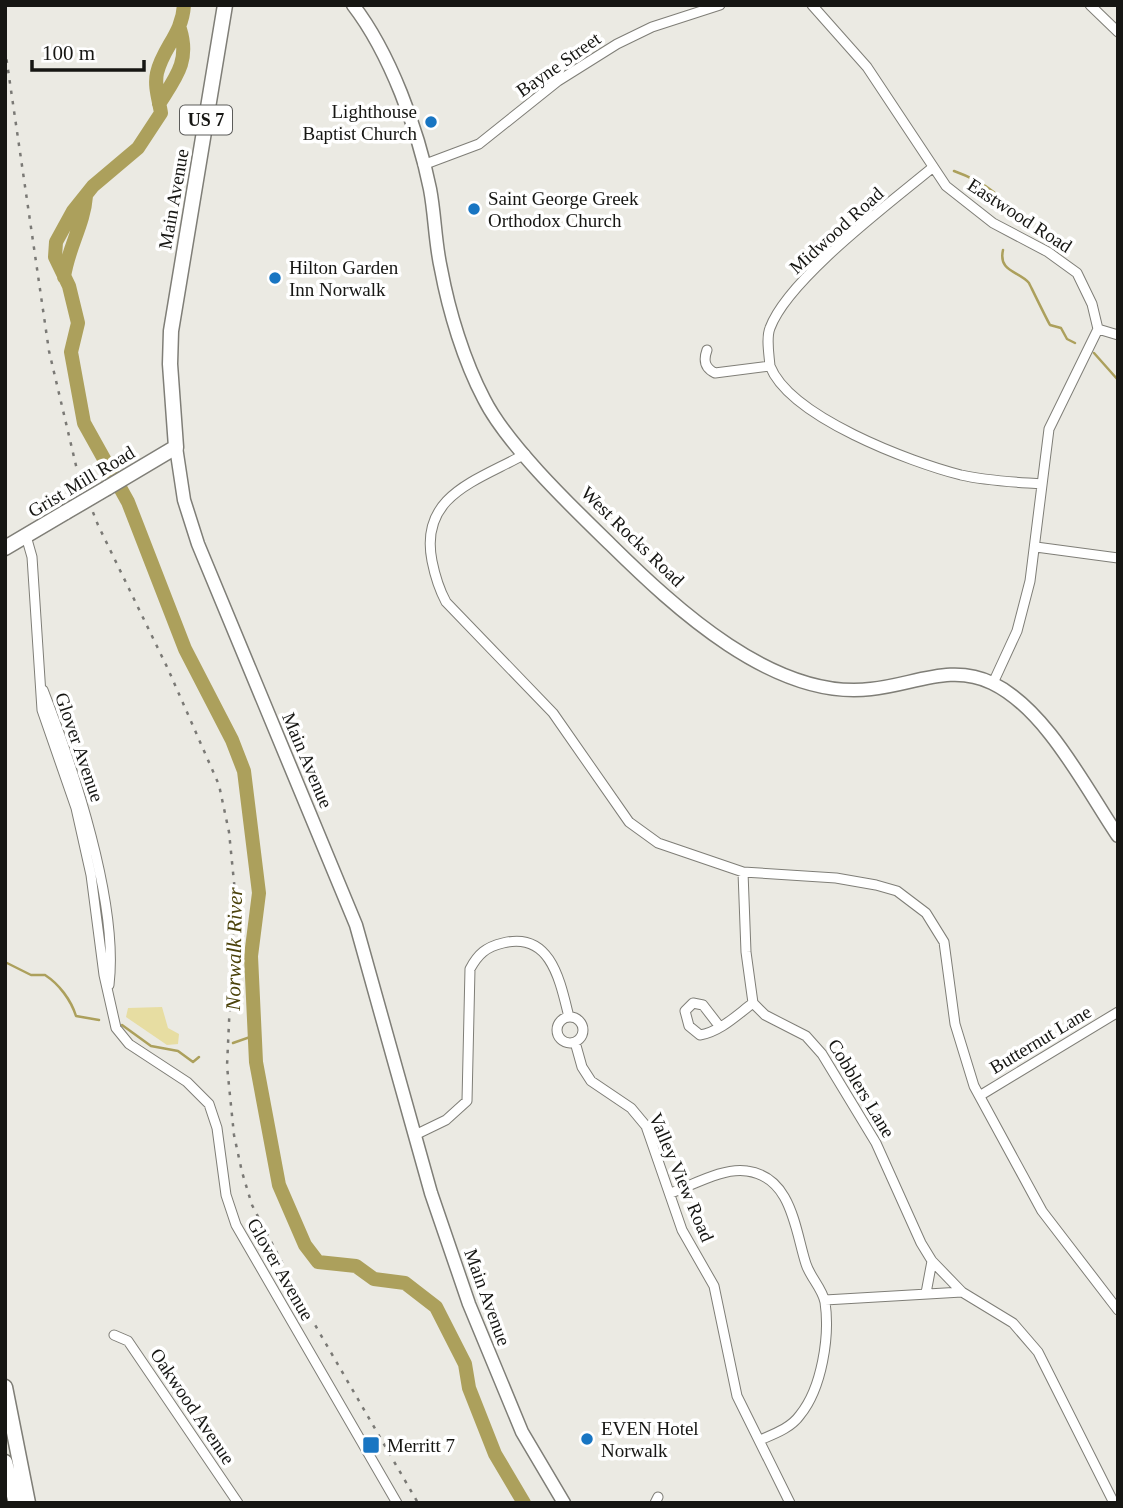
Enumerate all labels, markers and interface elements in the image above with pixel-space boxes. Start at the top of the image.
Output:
street label: Bayne Street [512,27,605,101]
scale bar [32,28,144,72]
text: 100 m [42,41,95,65]
place label: Lighthouse Baptist Church [302,101,417,144]
road number: US 7 [180,106,232,134]
marker: Lighthouse Baptist Church [423,114,439,130]
street label: Main Avenue [154,147,193,251]
street label: Eastwood Road [964,174,1076,257]
street label: Midwood Road [785,183,888,278]
place label: Saint George Greek Orthodox Church [488,188,639,231]
marker: Saint George Greek Orthodox Church [466,201,482,217]
place label: Hilton Garden Inn Norwalk [289,257,399,300]
marker: Hilton Garden Inn Norwalk [267,270,283,286]
street label: Grist Mill Road [24,441,139,521]
street label: West Rocks Road [577,482,689,591]
street label: Glover Avenue [51,690,108,805]
street label: Main Avenue [278,709,337,811]
water label: Norwalk River [221,886,247,1012]
street label: Butternut Lane [986,1001,1095,1078]
street label: Cobblers Lane [824,1035,899,1141]
street label: Valley View Road [645,1110,718,1245]
street label: Glover Avenue [243,1215,318,1324]
street label: Main Avenue [460,1246,515,1348]
street label: Oakwood Avenue [146,1344,239,1468]
place label: EVEN Hotel Norwalk [601,1418,699,1461]
marker: EVEN Hotel Norwalk [579,1431,595,1447]
marker: Merritt 7 [361,1435,381,1455]
place label: Merritt 7 [387,1435,455,1456]

